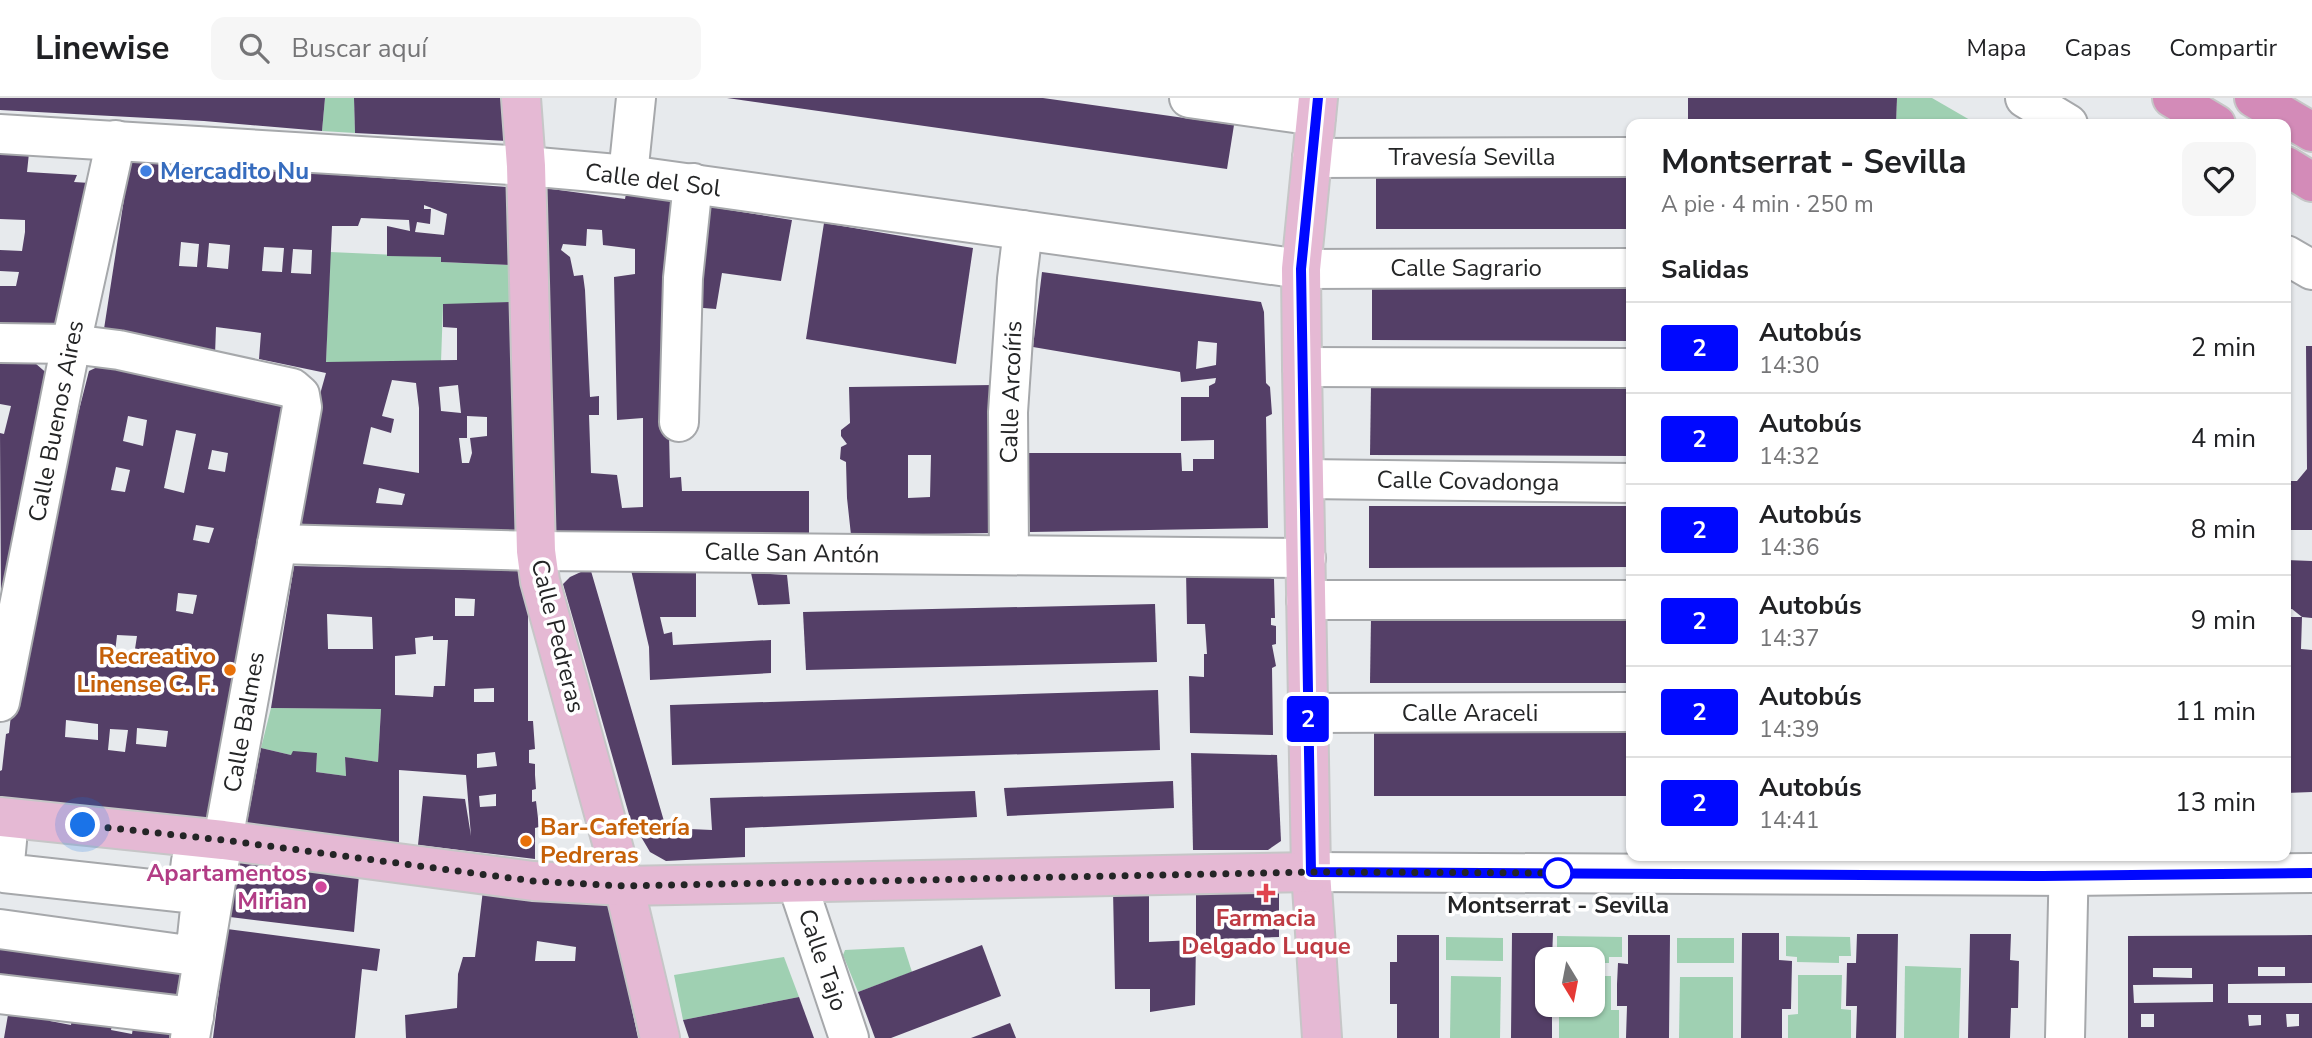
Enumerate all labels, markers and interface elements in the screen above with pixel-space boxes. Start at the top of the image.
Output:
search box [211,17,701,80]
text: Linewise [35,26,169,71]
icon: search [235,29,273,67]
text: Buscar aquí [291,31,427,66]
text: Mapa [1967,32,2027,64]
text: Capas [2065,32,2131,64]
text: Compartir [2169,32,2277,64]
text: Montserrat - Sevilla [1661,140,1967,185]
street label: Travesía Sevilla [1389,141,1555,173]
button: heart [2182,142,2256,216]
place label: Mercadito Nu [160,155,309,187]
street label: Calle del Sol [583,156,723,204]
marker: Mercadito Nu [138,163,154,179]
text: A pie · 4 min · 250 m [1661,189,1874,220]
street label: Calle Sagrario [1390,252,1542,284]
text: Salidas [1661,252,1749,287]
text: Autobús [1759,315,1862,350]
street label: Calle Buenos Aires [21,318,91,524]
street label: Calle Arcoíris [993,320,1029,464]
text: 2 min [2191,330,2256,365]
text: 2 [1692,332,1707,364]
text: 14:30 [1759,350,1819,381]
text: Autobús [1759,406,1862,441]
text: 4 min [2191,421,2256,456]
text: 2 [1692,423,1707,455]
text: 14:32 [1759,441,1819,472]
street label: Calle Covadonga [1376,463,1560,499]
text: Autobús [1759,497,1862,532]
text: 8 min [2191,512,2256,547]
text: 2 [1692,514,1707,546]
text: 14:36 [1759,532,1819,563]
street label: Calle San Antón [704,535,880,571]
street label: Calle Pedreras [523,556,593,716]
text: Autobús [1759,588,1862,623]
text: 9 min [2191,603,2256,638]
text: 2 [1692,605,1707,637]
text: 14:37 [1759,623,1819,654]
place label: Recreativo Linense C. F. [76,640,216,700]
street label: Calle Balmes [216,649,272,795]
marker: Recreativo Linense C. F. [222,662,238,678]
text: Autobús [1759,679,1862,714]
text: 11 min [2175,694,2256,729]
line badge: 2 [1285,696,1331,742]
text: 2 [1692,696,1707,728]
street label: Calle Araceli [1402,697,1538,729]
text: 2 [1301,703,1315,735]
text: 14:39 [1759,714,1819,745]
text: Autobús [1759,770,1862,805]
text: 13 min [2175,785,2256,820]
text: 2 [1692,787,1707,819]
text: 14:41 [1759,805,1819,836]
your location [65,807,100,842]
place label: Bar-Cafetería Pedreras [540,811,690,871]
marker: Bar-Cafetería Pedreras [518,833,534,849]
place label: Apartamentos Mirian [146,857,307,917]
marker: Montserrat - Sevilla [1543,858,1573,888]
marker: Apartamentos Mirian [313,879,329,895]
marker: Farmacia Delgado Luque [1258,885,1274,901]
place label: Montserrat - Sevilla [1447,889,1669,921]
place label: Farmacia Delgado Luque [1181,902,1351,962]
street label: Calle Tajo [791,905,855,1015]
north arrow [1535,947,1605,1017]
map controls [1535,947,1605,1017]

